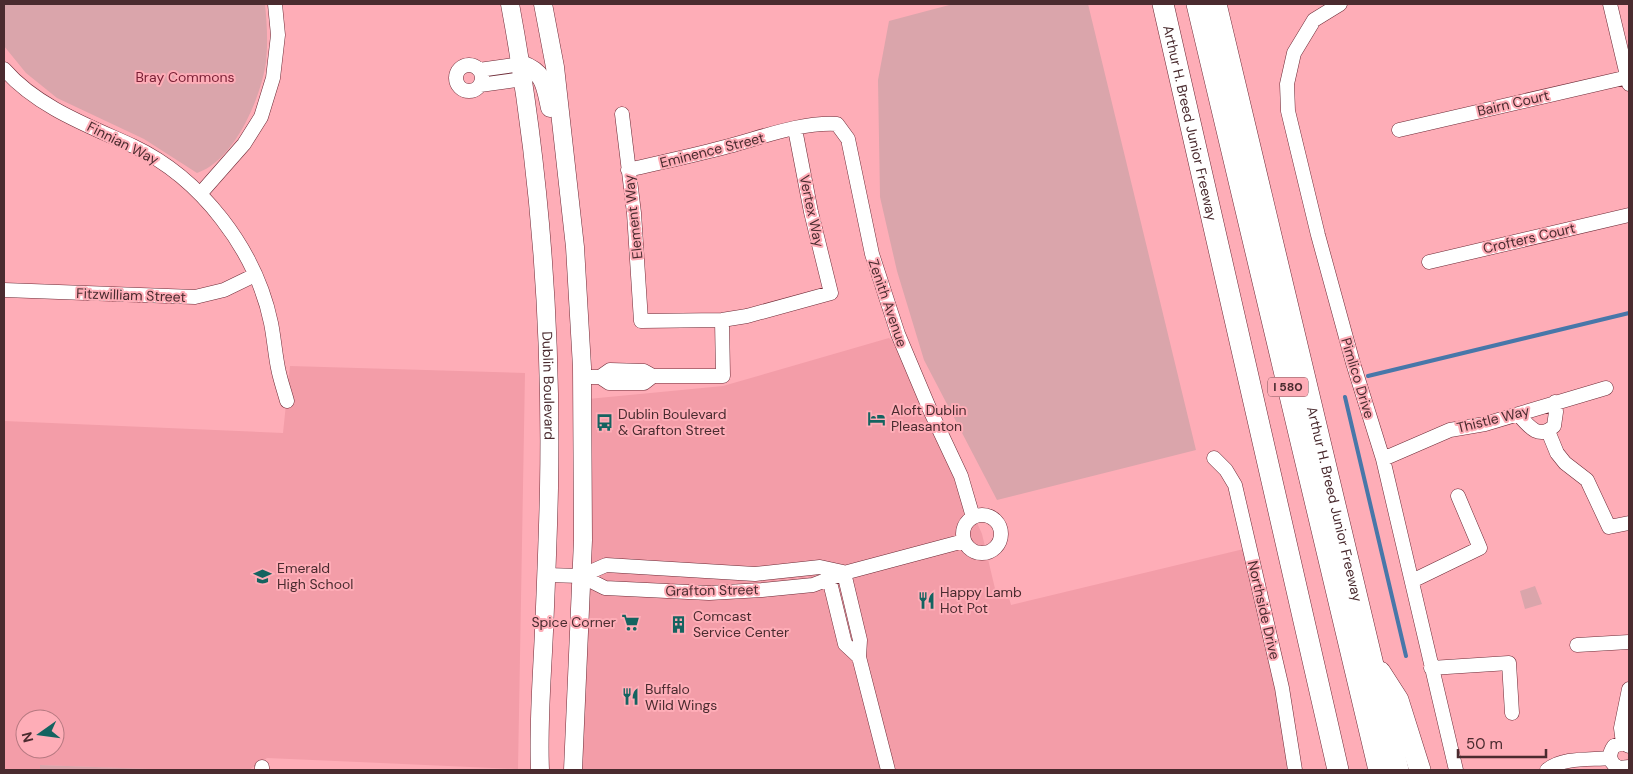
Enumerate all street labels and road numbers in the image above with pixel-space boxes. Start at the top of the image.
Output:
street label: Arthur H. Breed Junior Freeway [1159,23,1221,223]
street label: Bairn Court [1475,86,1551,120]
street label: Finnian Way [84,117,162,169]
street label: Eminence Street [658,128,766,172]
street label: Vertex Way [796,173,828,249]
street label: Element Way [620,174,646,260]
street label: Crofters Court [1481,219,1577,257]
street label: Zenith Avenue [865,257,911,349]
street label: Fitzwilliam Street [76,284,186,306]
street label: Dublin Boulevard [538,331,558,440]
street label: Pimlico Drive [1337,335,1379,421]
road number: I 580 [1268,378,1308,397]
street label: Thistle Way [1455,401,1531,437]
street label: Arthur H. Breed Junior Freeway [1303,405,1367,604]
street label: Northside Drive [1244,559,1284,661]
street label: Grafton Street [665,580,759,600]

